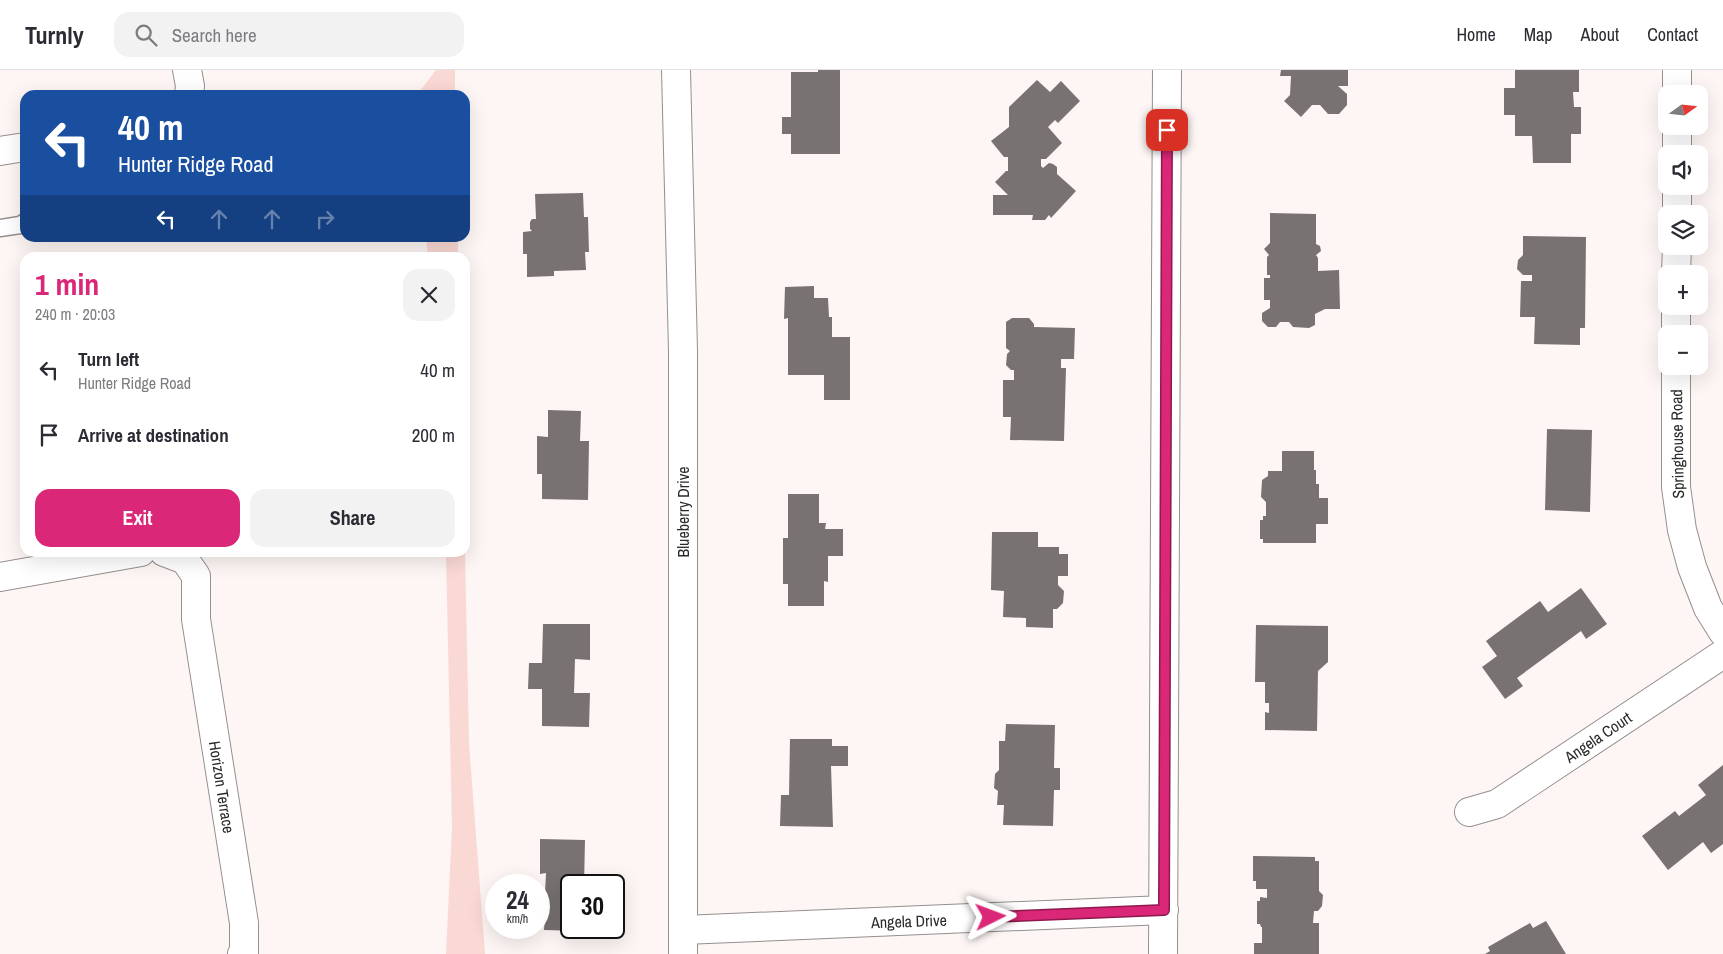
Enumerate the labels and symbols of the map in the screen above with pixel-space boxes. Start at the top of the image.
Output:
north arrow [1658,85,1708,135]
pin [1146,109,1188,151]
street label: Springhouse Road [1665,389,1689,499]
street label: Blueberry Drive [672,466,694,558]
street label: Angela Court [1559,706,1636,768]
street label: Horizon Terrace [204,739,240,835]
speed limit sign: 30 [560,874,625,939]
position arrow [964,890,1016,942]
street label: Angela Drive [870,909,947,933]

